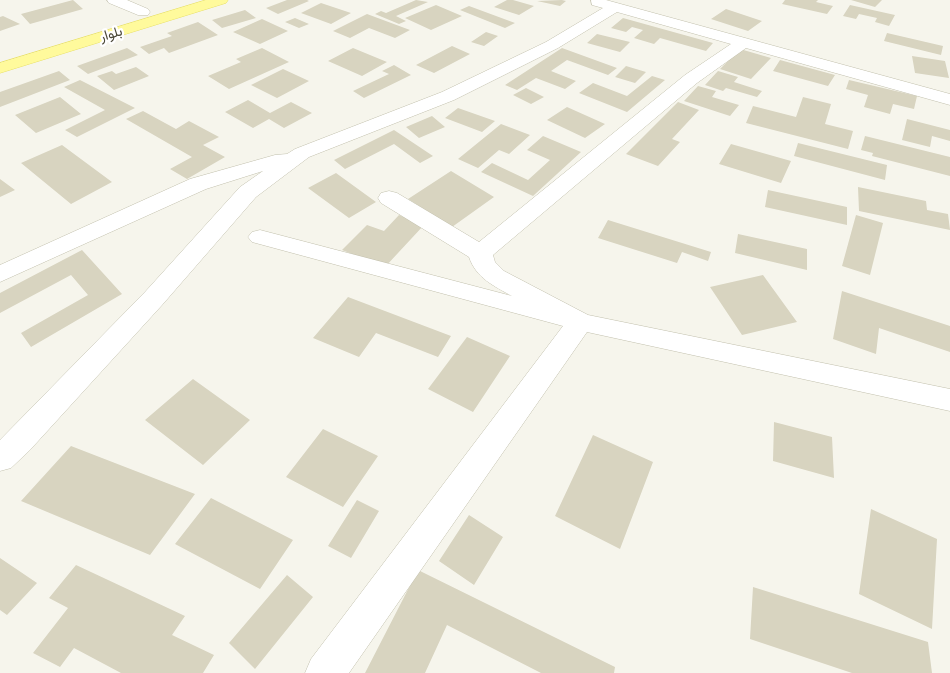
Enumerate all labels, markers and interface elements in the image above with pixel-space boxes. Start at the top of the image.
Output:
street label: بلوار [98,23,124,45]

